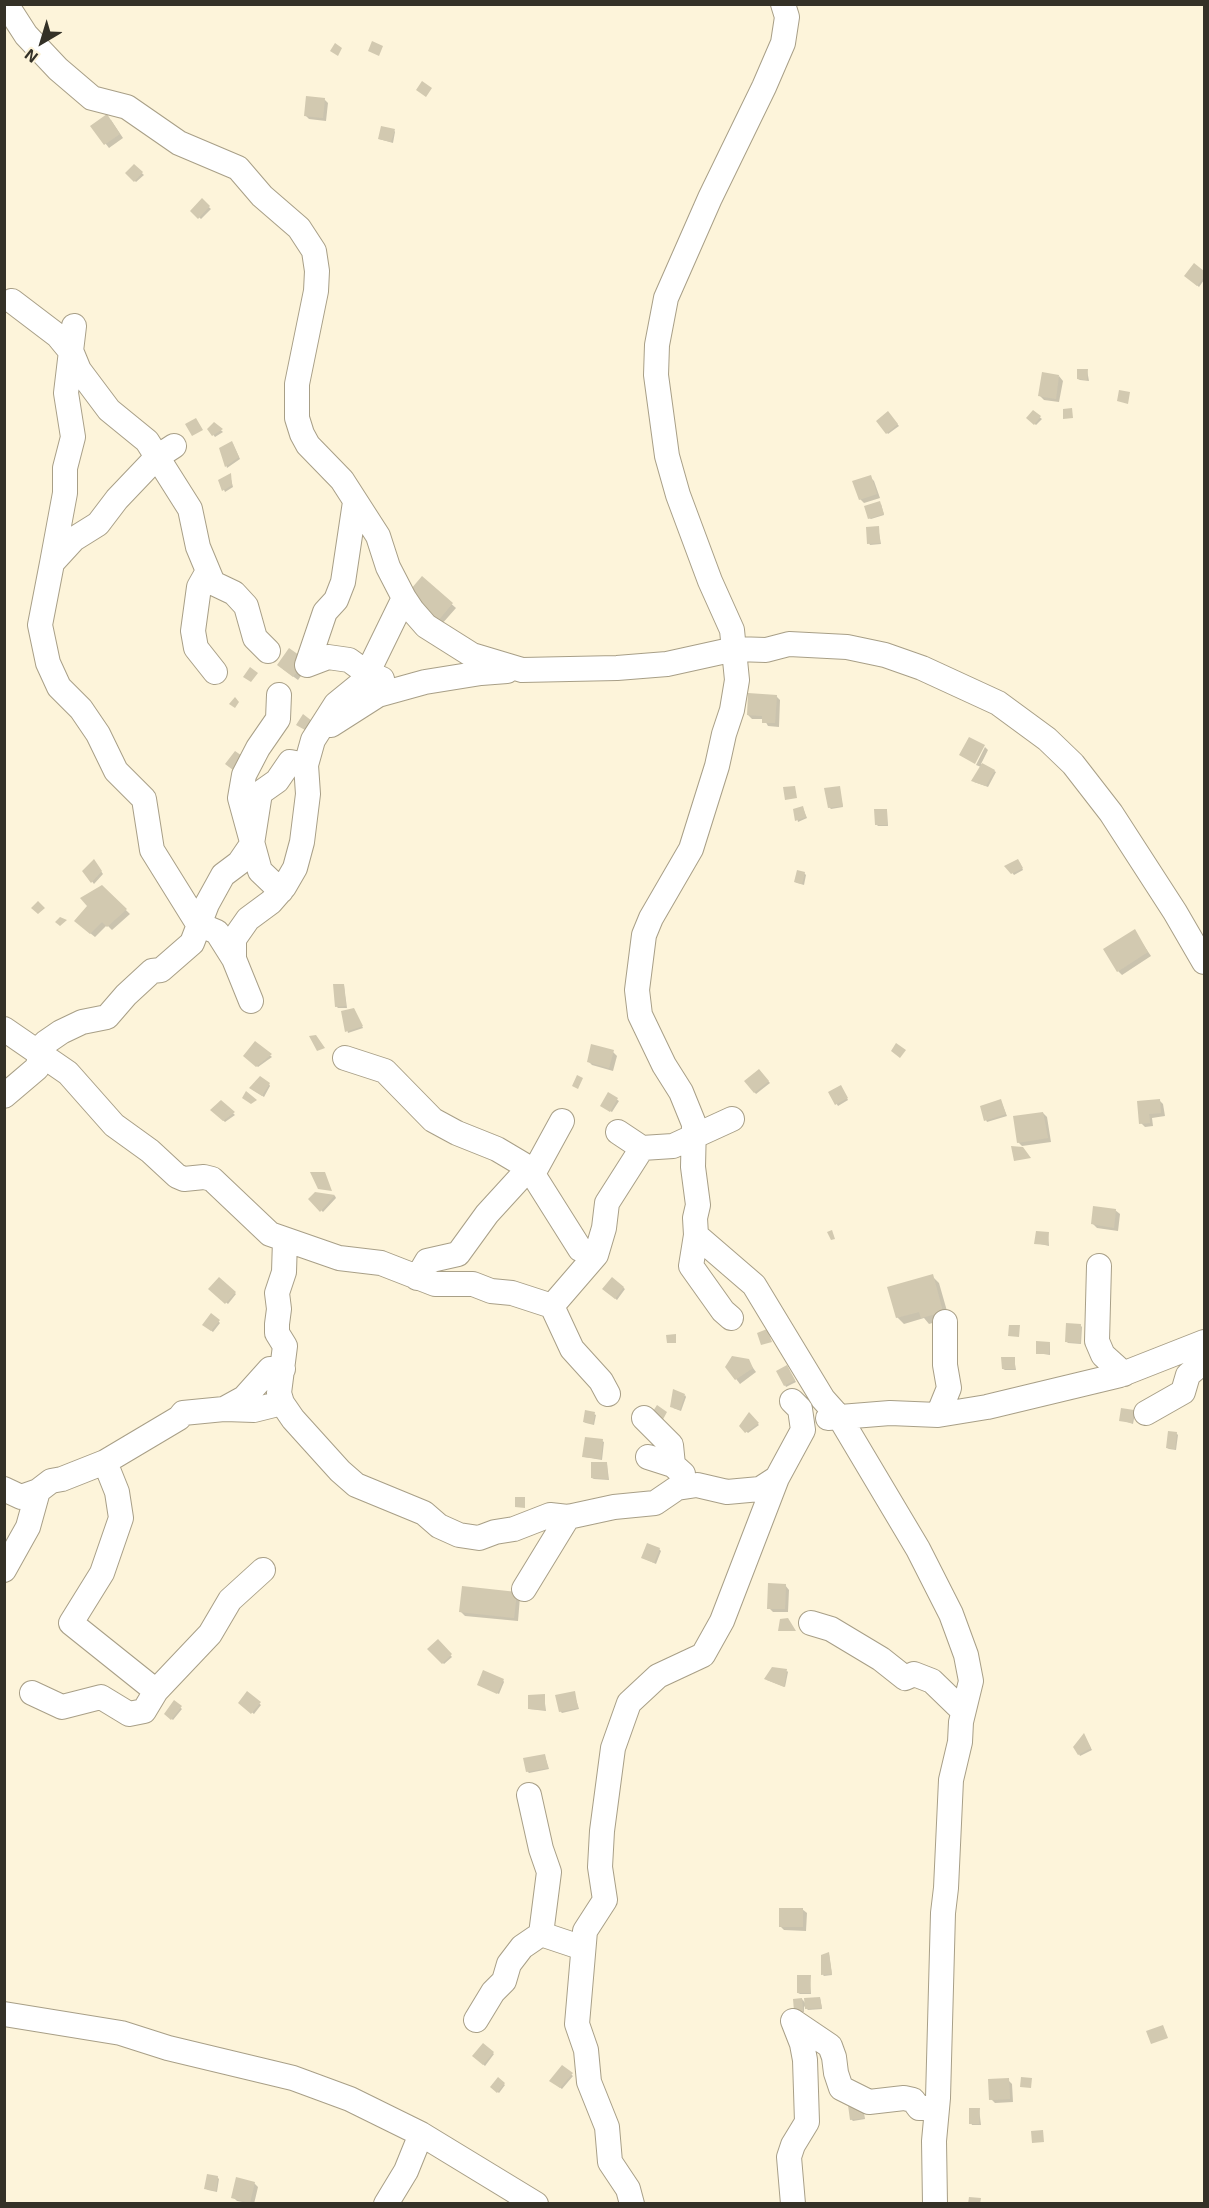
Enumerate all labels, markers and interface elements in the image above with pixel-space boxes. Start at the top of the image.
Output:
north arrow [12,12,72,72]
text: N [20,46,41,68]

